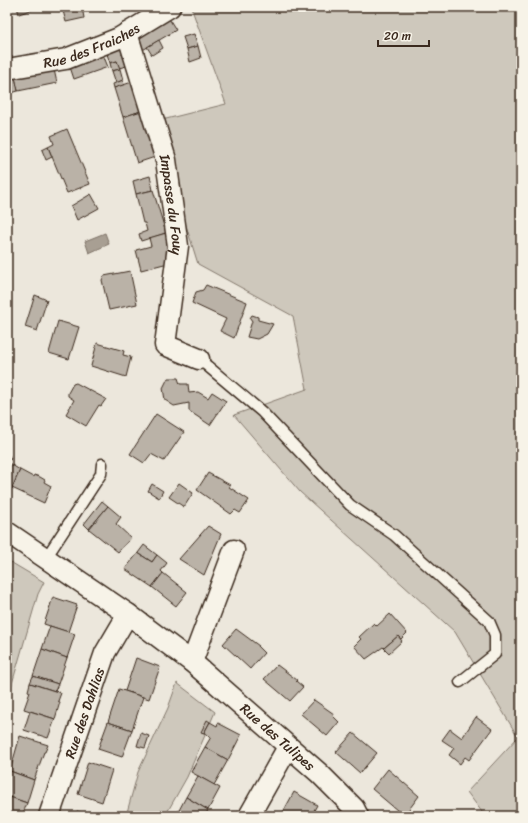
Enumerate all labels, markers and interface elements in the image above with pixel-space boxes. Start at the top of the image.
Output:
street label: Rue des Fraiches [41,16,145,76]
scale bar [378,22,429,48]
text: 20 m [384,25,411,47]
street label: Impasse du Fouy [152,150,190,258]
street label: Rue des Dahlias [58,663,112,762]
street label: Rue des Tulipes [234,697,321,778]

